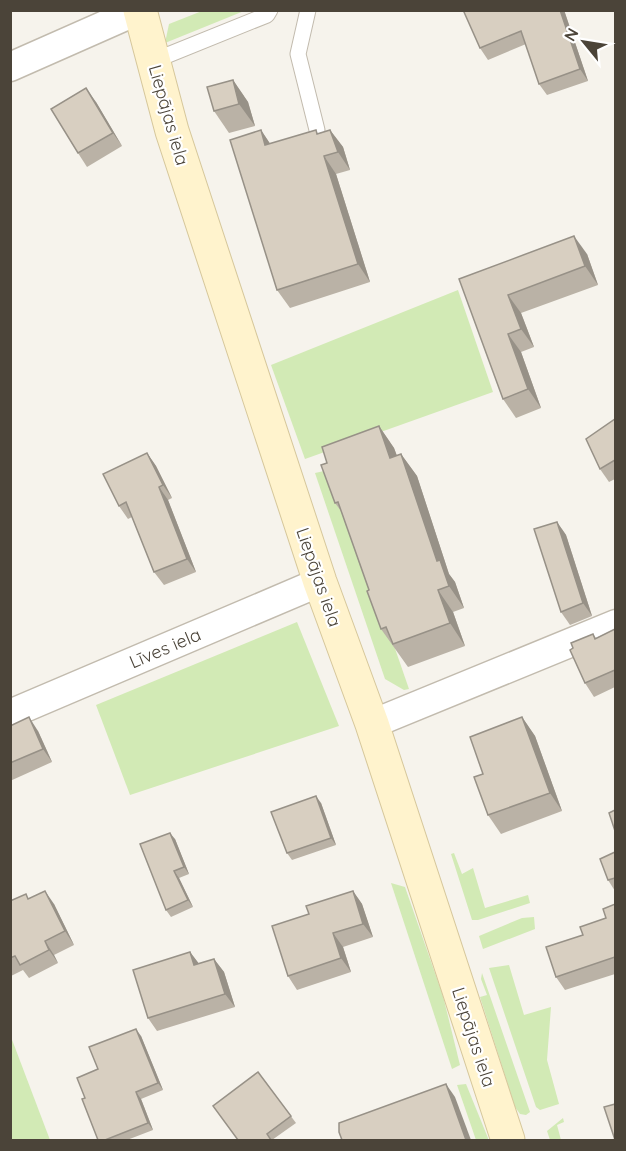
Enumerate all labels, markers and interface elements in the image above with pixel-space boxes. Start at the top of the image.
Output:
north arrow [554,12,614,72]
text: N [559,24,583,45]
street label: Liepājas iela [144,62,194,168]
street label: Liepājas iela [291,524,347,630]
street label: Līves iela [126,623,204,673]
street label: Liepājas iela [447,984,501,1090]

